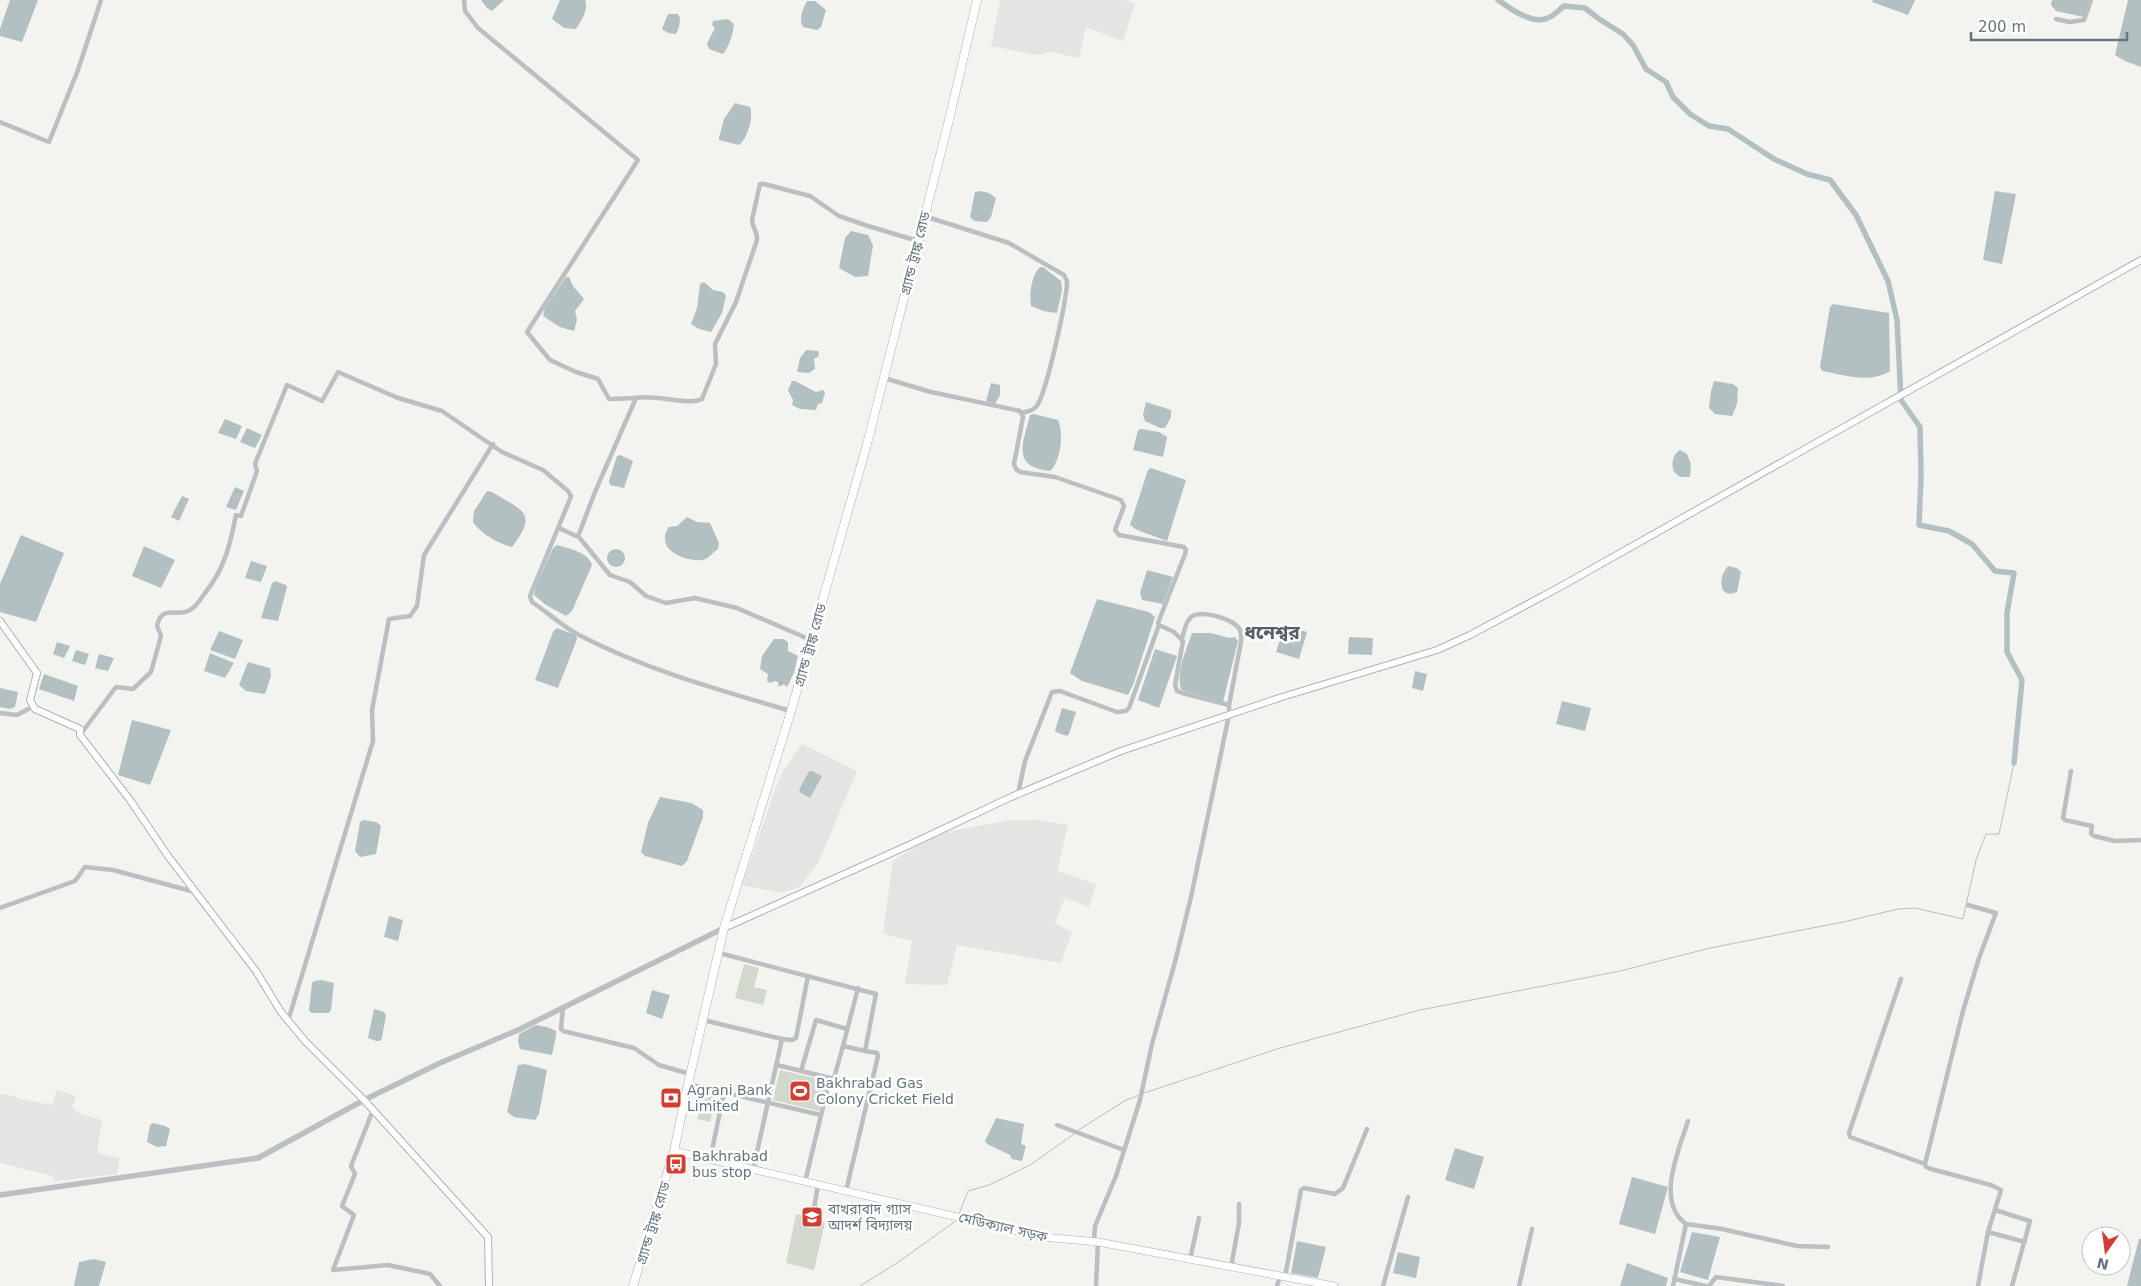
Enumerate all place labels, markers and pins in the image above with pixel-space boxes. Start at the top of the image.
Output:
place label: Bakhrabad Gas Colony Cricket Field [816,1075,954,1107]
sports icon: Bakhrabad Gas Colony Cricket Field [788,1079,812,1103]
place label: Agrani Bank Limited [687,1082,773,1114]
bank icon: Agrani Bank Limited [659,1086,683,1110]
place label: Bakhrabad bus stop [692,1148,768,1180]
bus stop icon: Bakhrabad bus stop [664,1152,688,1176]
place label: বাখরাবাদ গ্যাস আদর্শ বিদ্যালয় [827,1201,912,1233]
school or university icon: বাখরাবাদ গ্যাস আদর্শ বিদ্যালয় [800,1205,824,1229]

